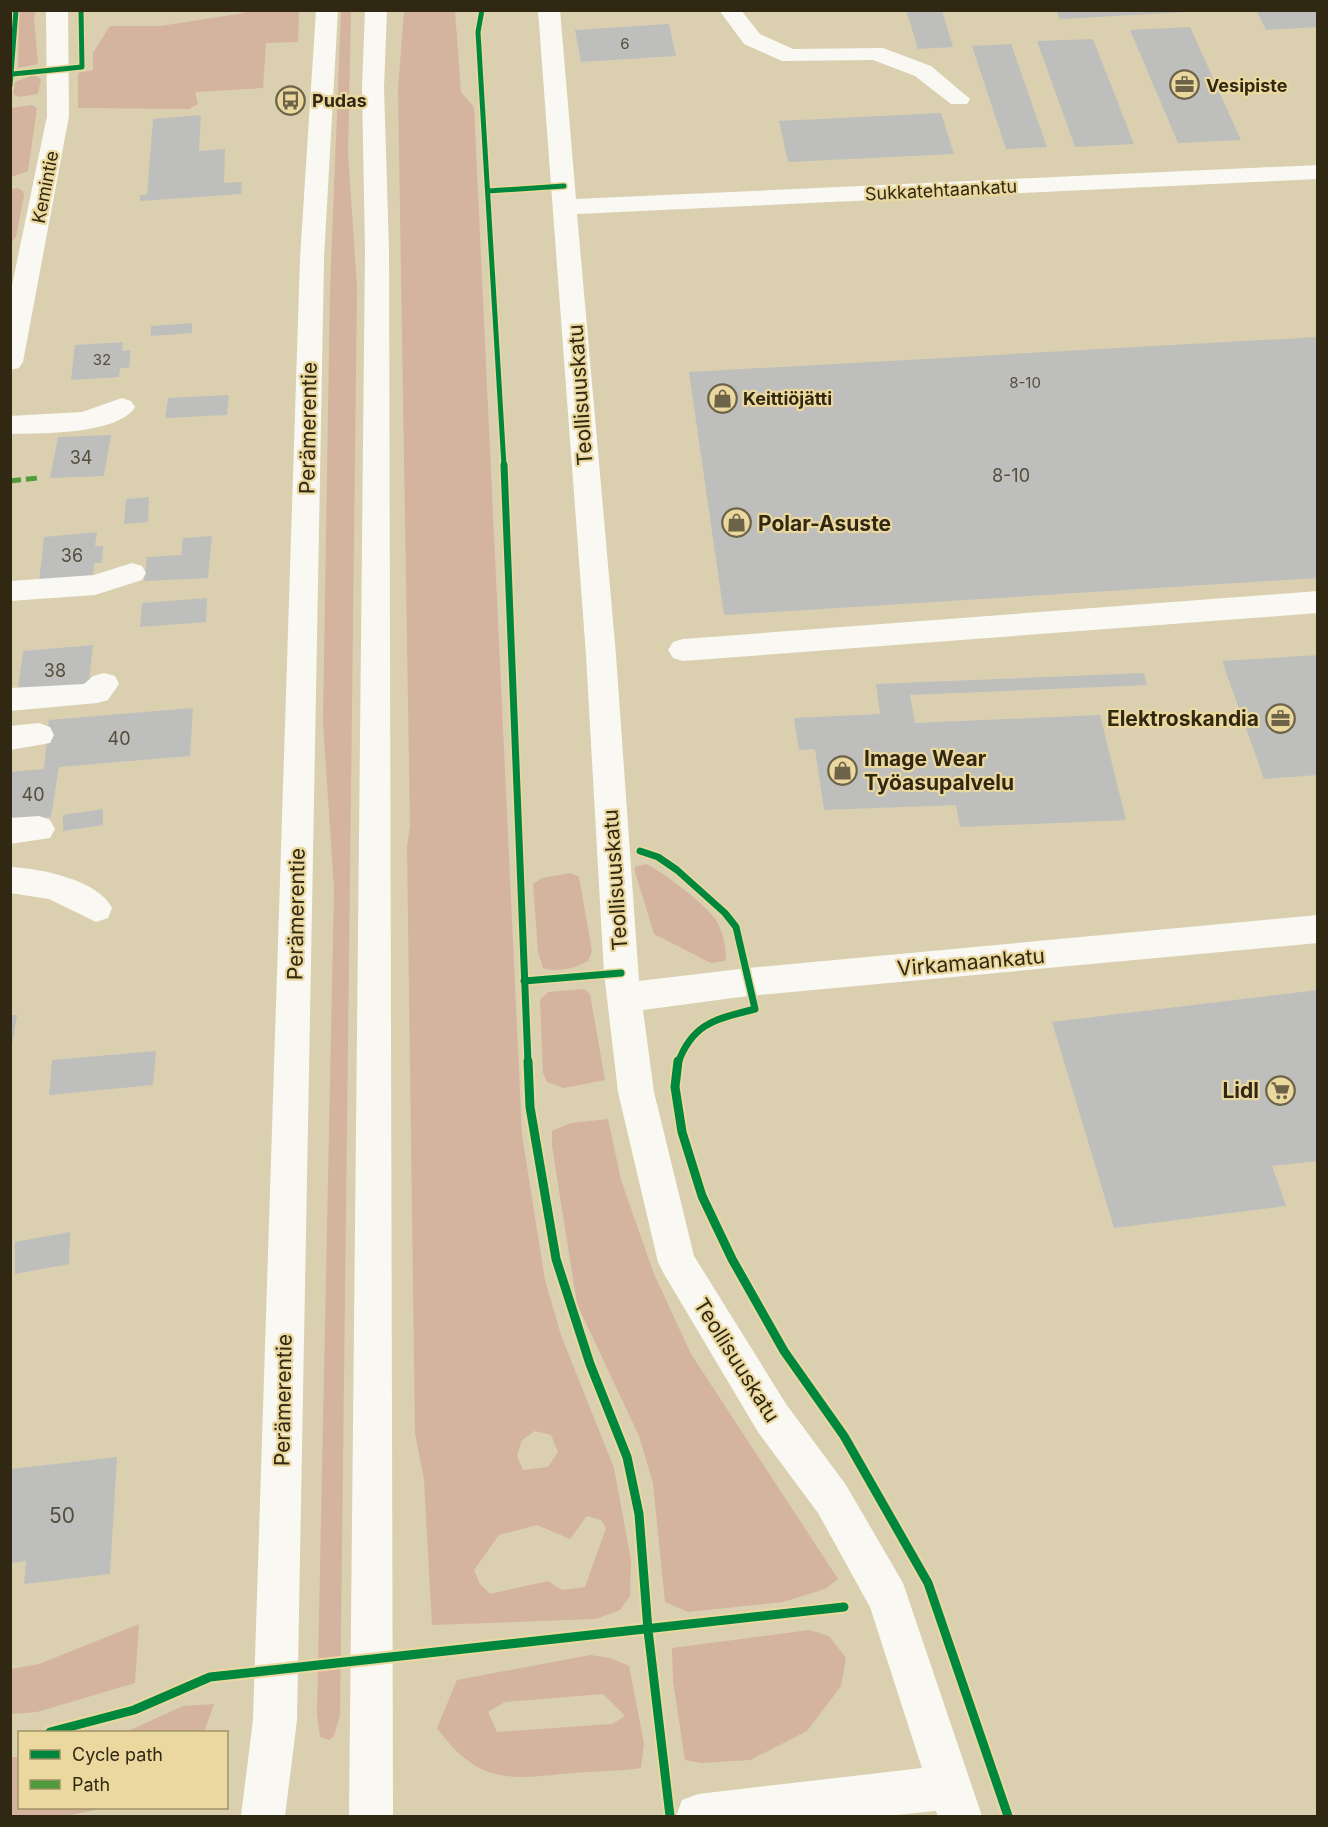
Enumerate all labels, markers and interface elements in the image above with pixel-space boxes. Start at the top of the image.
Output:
house number: 6 [620,34,630,53]
office icon: Vesipiste [1169,69,1201,101]
place label: Vesipiste [1206,75,1288,96]
bus stop icon: Pudas [275,84,307,116]
place label: Pudas [312,90,367,111]
street label: Kemintie [28,149,62,225]
street label: Sukkatehtaankatu [864,176,1018,204]
street label: Teollisuuskatu [563,323,597,467]
house number: 32 [93,350,111,369]
street label: Perämerentie [294,362,322,494]
house number: 8-10 [1009,373,1041,392]
shop icon: Keittiöjätti [706,382,738,414]
place label: Keittiöjätti [743,388,832,409]
house number: 34 [70,447,92,468]
house number: 8-10 [992,465,1030,486]
shop icon: Polar-Asuste [721,507,753,539]
place label: Polar-Asuste [758,511,891,536]
house number: 36 [61,545,83,566]
house number: 38 [44,660,66,681]
office icon: Elektroskandia [1264,702,1296,734]
place label: Elektroskandia [1107,706,1259,731]
house number: 40 [108,728,130,749]
place label: Image Wear Työasupalvelu [864,746,1014,795]
shop icon: Image Wear Työasupalvelu [827,754,859,786]
house number: 40 [22,784,44,805]
street label: Teollisuuskatu [598,808,632,952]
street label: Perämerentie [282,848,310,980]
street label: Virkamaankatu [896,943,1046,981]
supermarket icon: Lidl [1264,1074,1296,1106]
place label: Lidl [1223,1078,1259,1103]
street label: Teollisuuskatu [689,1293,785,1427]
street label: Perämerentie [269,1334,297,1466]
house number: 50 [49,1503,75,1528]
legend [18,1731,228,1809]
text: Cycle path [72,1744,163,1765]
text: Path [72,1774,110,1795]

